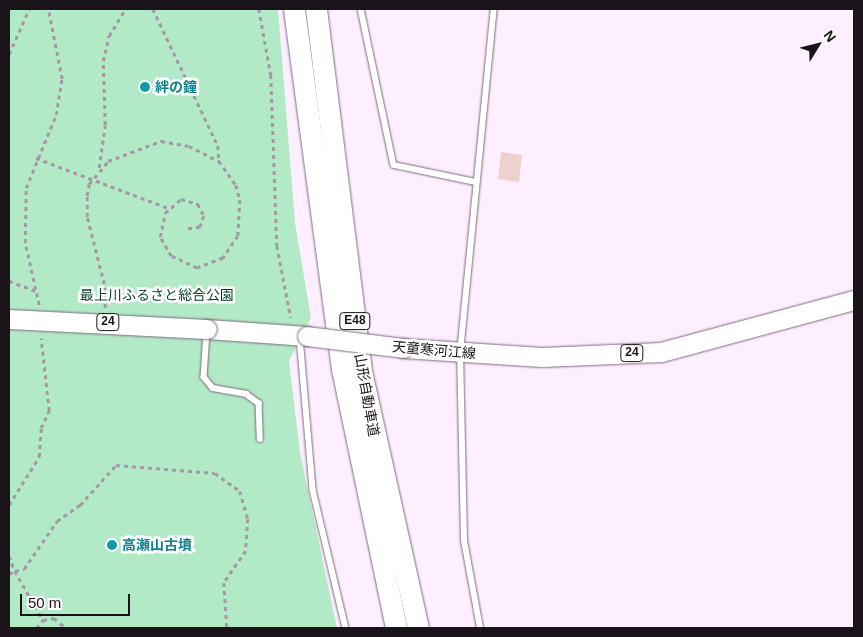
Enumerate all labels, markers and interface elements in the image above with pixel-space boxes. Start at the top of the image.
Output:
north arrow [793,20,843,70]
text: N [821,27,840,45]
place label: 絆の鐘 [155,79,197,95]
marker: 絆の鐘 [139,81,151,93]
park label: 最上川ふるさと総合公園 [80,287,234,303]
road number: E48 [339,312,371,331]
road number: 24 [96,313,120,332]
street label: 天童寒河江線 [391,338,477,362]
road number: 24 [620,343,644,362]
street label: 山形自動車道 [351,352,383,438]
place label: 高瀬山古墳 [122,537,192,553]
marker: 高瀬山古墳 [106,539,118,551]
scale bar [22,584,132,616]
text: 50 m [28,594,61,611]

